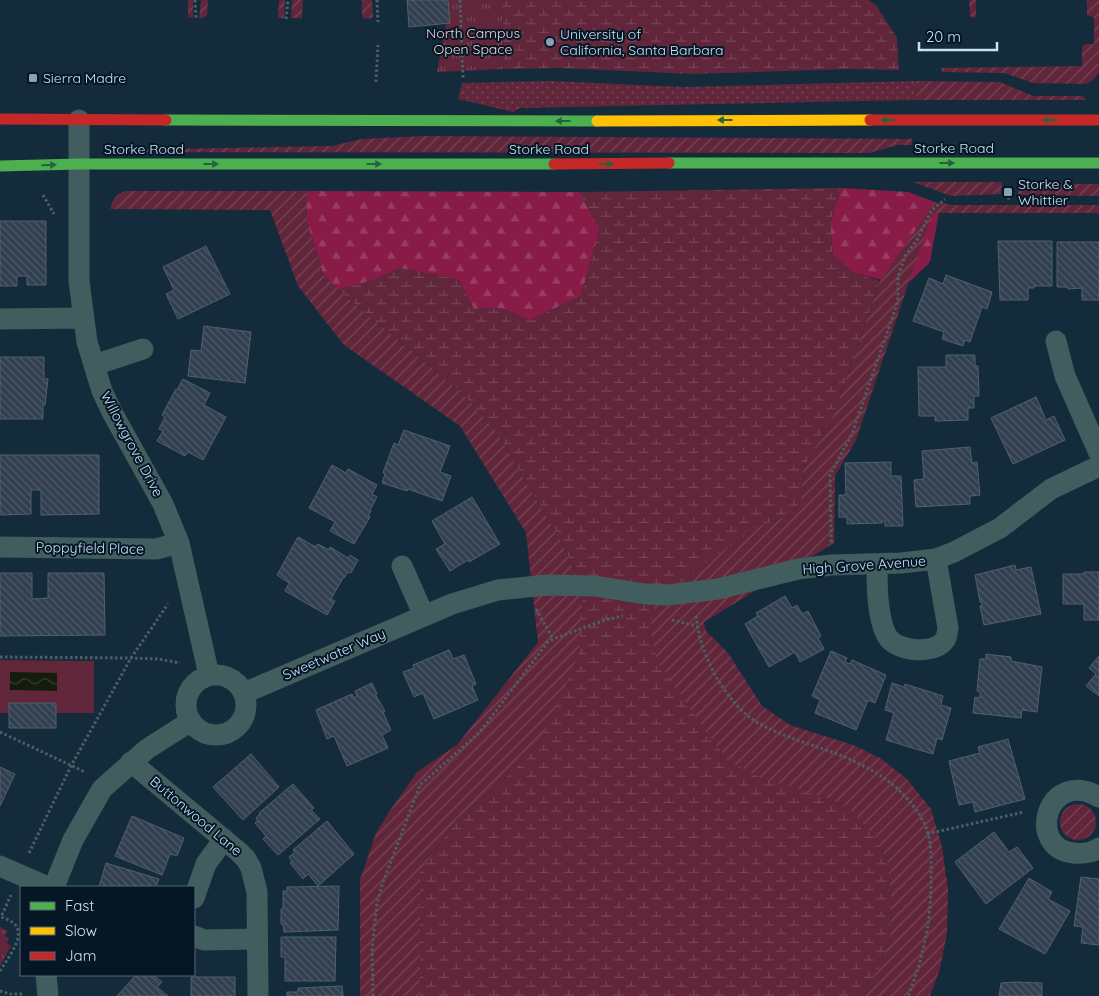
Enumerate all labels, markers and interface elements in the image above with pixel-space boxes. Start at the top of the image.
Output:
scale bar [919,20,996,52]
park label: North Campus Open Space [426,24,520,58]
place label: University of California, Santa Barbara [560,25,723,59]
text: 20 m [926,27,961,46]
marker: University of California, Santa Barbara [544,36,556,48]
place label: Sierra Madre [43,69,126,87]
marker: Sierra Madre [27,72,39,84]
one-way arrow [717,116,733,124]
one-way arrow [880,116,896,124]
one-way arrow [1042,116,1058,124]
one-way arrow [555,117,571,125]
street label: Storke Road [914,139,994,157]
street label: Storke Road [104,140,184,158]
street label: Storke Road [509,140,589,158]
one-way arrow [939,159,955,167]
one-way arrow [41,160,57,168]
one-way arrow [203,160,219,168]
one-way arrow [366,160,382,168]
one-way arrow [598,160,614,168]
place label: Storke & Whittier [1018,175,1073,209]
marker: Storke & Whittier [1002,186,1014,198]
street label: Willowgrove Drive [97,388,167,500]
street label: Poppyfield Place [36,538,144,558]
street label: High Grove Avenue [802,552,926,578]
street label: Sweetwater Way [280,624,388,684]
street label: Buttonwood Lane [146,772,246,860]
legend [20,886,195,976]
text: Fast [65,896,94,915]
text: Slow [65,921,97,940]
text: Jam [65,946,96,965]

